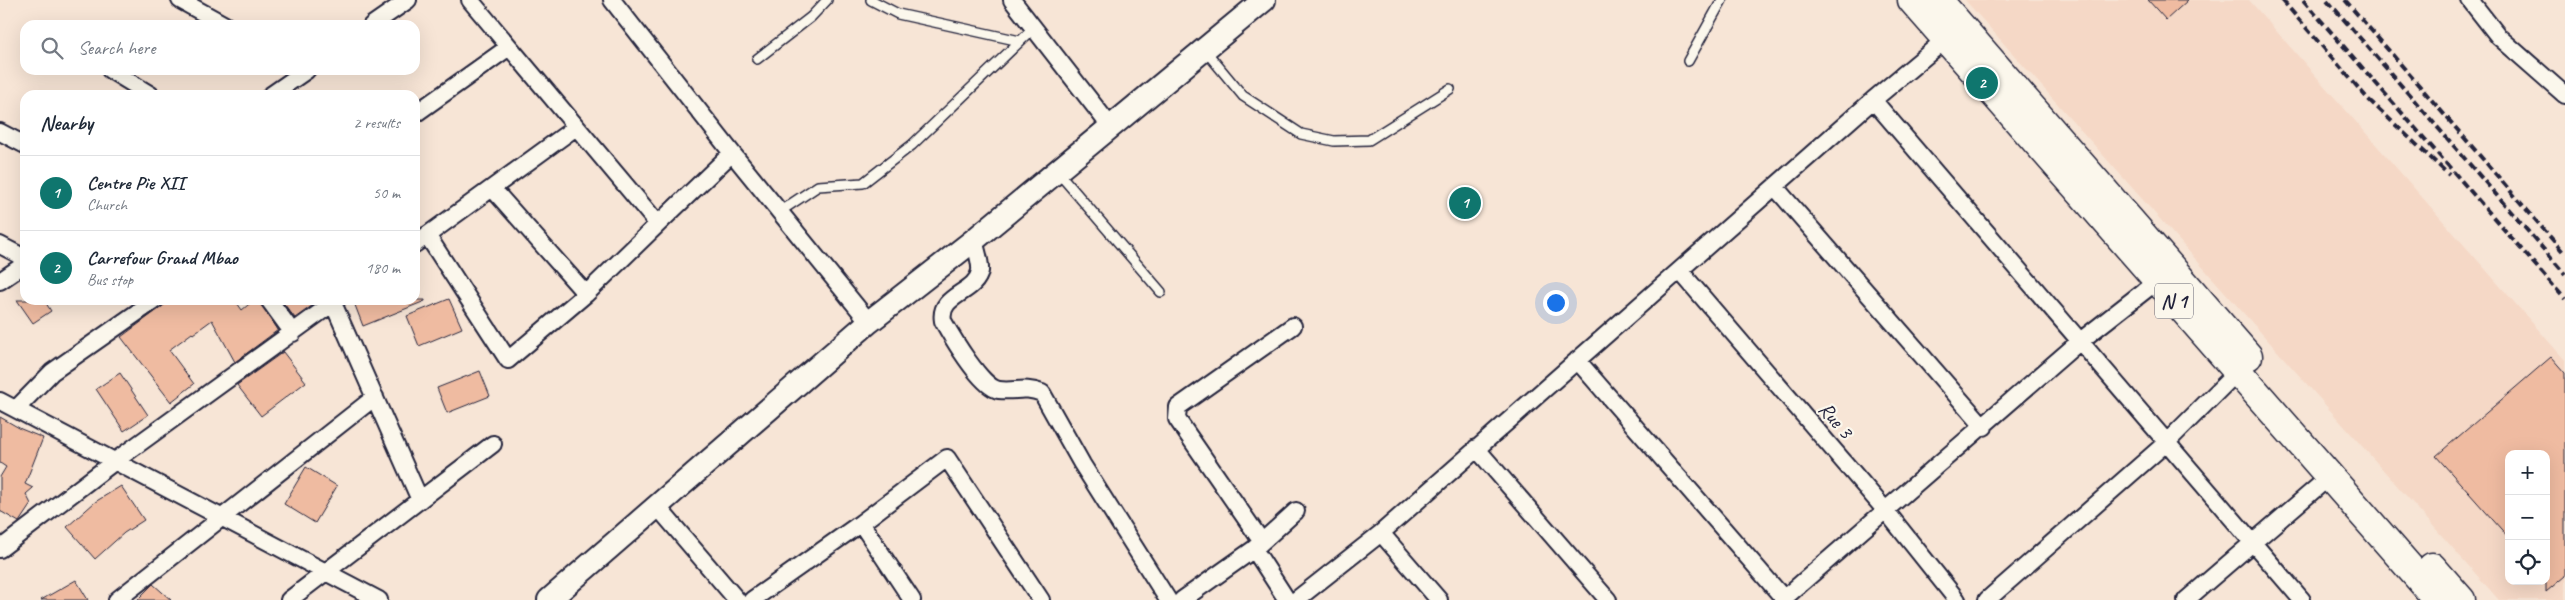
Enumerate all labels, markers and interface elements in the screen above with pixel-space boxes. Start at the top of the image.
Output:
search box [20,20,420,75]
icon: search [38,34,66,62]
text: Search here [78,36,155,60]
pin: 2 [1966,64,1998,102]
text: Nearby [40,110,93,136]
text: 2 results [353,113,400,133]
text: Centre Pie XII [87,171,185,195]
text: 1 [52,183,60,203]
text: 50 m [373,183,400,203]
pin: 1 [1449,184,1481,222]
text: Church [87,195,127,215]
text: Carrefour Grand Mbao [87,246,238,270]
text: 2 [52,258,60,278]
text: 180 m [366,258,400,278]
text: Bus stop [87,270,133,290]
road number: N 1 [2155,284,2193,318]
your location [1543,290,1569,316]
street label: Rue 3 [1813,396,1860,445]
map controls [2505,450,2550,585]
button: + [2505,450,2550,495]
button: − [2505,495,2550,540]
button: locate [2505,540,2550,585]

